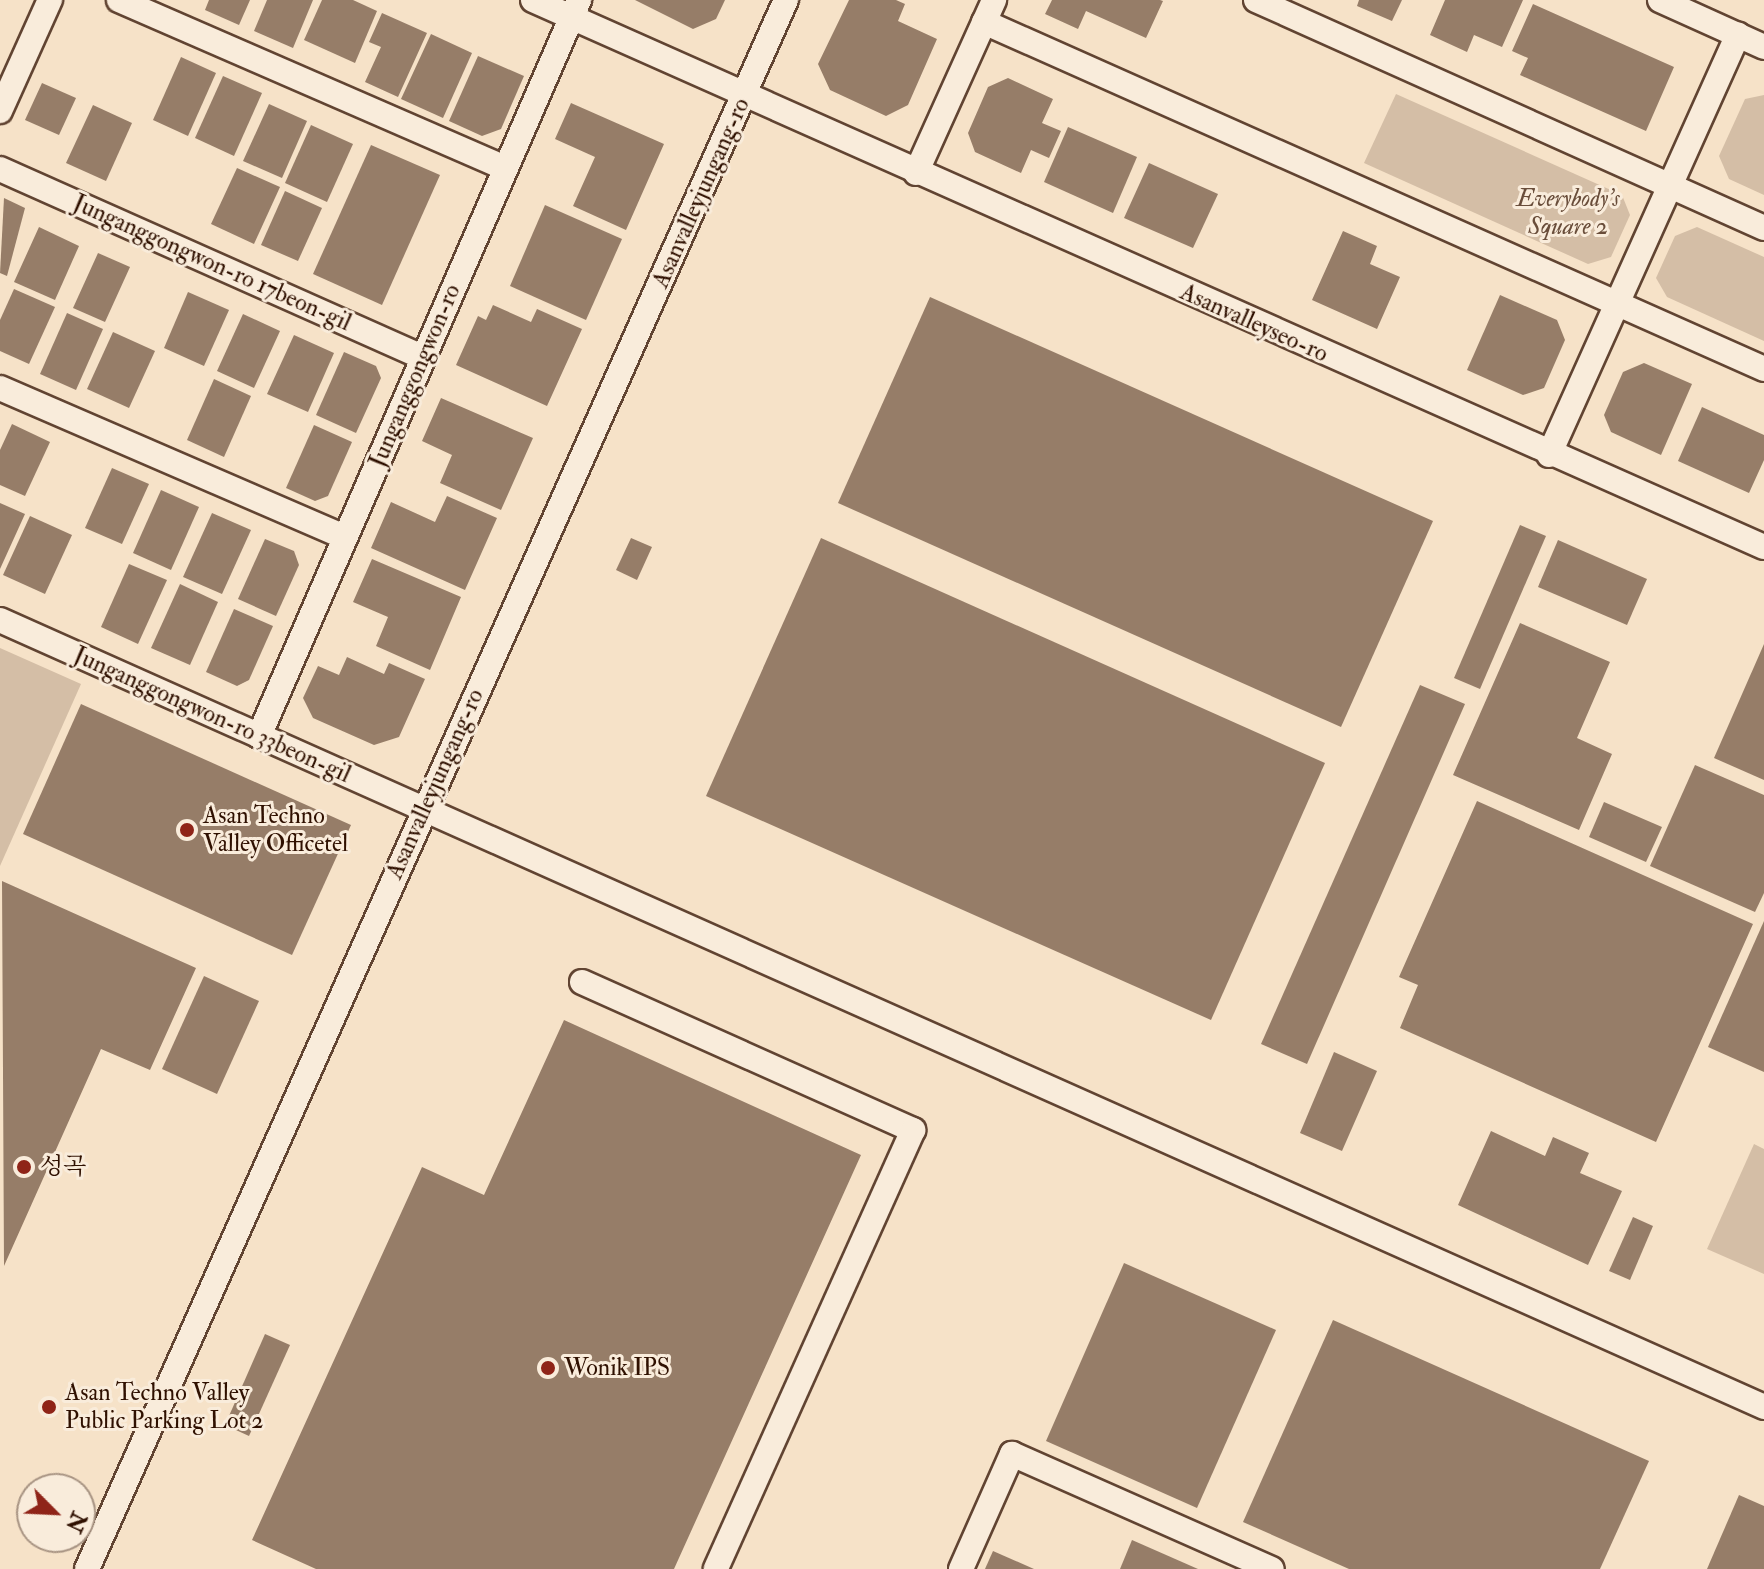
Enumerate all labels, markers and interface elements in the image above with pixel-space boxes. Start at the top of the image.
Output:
street label: Asanvalleyjungang-ro [646,93,756,293]
park label: Everybody's Square 2 [1516,185,1620,241]
street label: Junganggongwon-ro 17beon-gil [68,189,356,337]
street label: Asanvalleyseo-ro [1176,278,1332,368]
street label: Junganggongwon-ro [363,280,467,472]
street label: Junganggongwon-ro 33beon-gil [69,641,355,789]
street label: Asanvalleyjungang-ro [380,684,490,884]
place label: Asan Techno Valley Officetel [203,802,348,858]
marker: Asan Techno Valley Officetel [178,821,196,839]
place label: 성곡 [40,1153,86,1181]
marker: 성곡 [15,1158,33,1176]
place label: Wonik IPS [564,1354,670,1382]
marker: Wonik IPS [539,1359,557,1377]
place label: Asan Techno Valley Public Parking Lot 2 [65,1379,264,1435]
marker: Asan Techno Valley Public Parking Lot 2 [40,1398,58,1416]
north arrow [16,1473,96,1553]
text: N [59,1507,93,1537]

